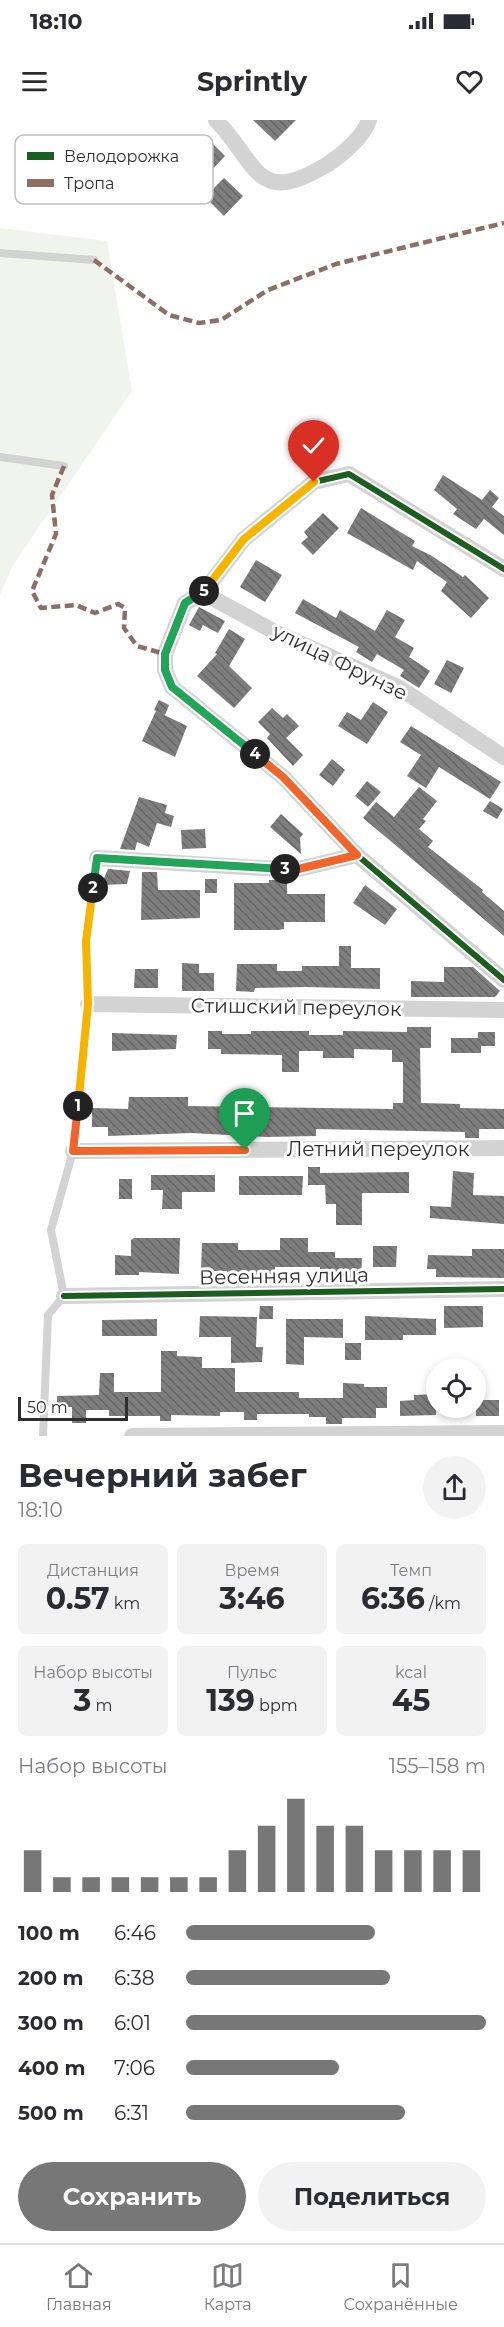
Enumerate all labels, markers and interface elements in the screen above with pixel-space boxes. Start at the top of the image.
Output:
text: 18:10 [30,8,82,35]
icon: menu [18,65,51,98]
text: Sprintly [197,65,307,98]
icon: heart [453,65,486,98]
legend [15,135,213,204]
text: Велодорожка [64,147,179,166]
text: Тропа [64,174,114,193]
pin [288,420,339,482]
icon: check [297,429,330,462]
pin: 5 [189,576,219,606]
text: 5 [199,581,209,600]
street label: улица Фрунзе [268,619,411,705]
pin: 4 [240,739,270,769]
text: 4 [249,744,261,763]
pin: 3 [270,854,300,884]
text: 3 [280,859,290,878]
pin: 2 [78,873,108,903]
text: 2 [88,878,98,897]
street label: Стишский переулок [190,993,402,1021]
pin [219,1088,270,1150]
pin: 1 [63,1091,93,1121]
text: 1 [75,1096,81,1115]
icon: arrive [228,1097,261,1130]
street label: Летний переулок [287,1137,470,1161]
street label: Весенняя улица [199,1263,369,1289]
map controls [426,1358,486,1418]
button: locate [426,1358,486,1418]
scale bar [18,1394,128,1422]
text: 50 m [27,1398,68,1417]
text: Вечерний забег [18,1455,307,1495]
button: share [423,1456,486,1519]
text: 18:10 [18,1498,63,1522]
text: Дистанция [47,1561,139,1580]
text: Время [224,1561,280,1580]
text: Темп [390,1561,432,1580]
text: 0.57 [46,1580,110,1617]
text: 3:46 [219,1580,285,1617]
text: 6:36 [361,1580,425,1617]
text: km [110,1594,140,1613]
text: /km [425,1594,461,1613]
text: Набор высоты [33,1663,153,1682]
text: Пульс [227,1663,277,1682]
text: kcal [395,1663,427,1682]
text: 3 [74,1682,91,1719]
text: 139 [206,1682,255,1719]
text: 45 [392,1682,430,1719]
text: m [91,1696,112,1715]
text: bpm [255,1696,298,1715]
text: Набор высоты [18,1754,167,1778]
text: 155–158 m [389,1754,486,1778]
text: 100 m [18,1921,80,1945]
text: 6:46 [114,1921,156,1945]
text: 200 m [18,1966,84,1990]
text: 6:38 [114,1966,154,1990]
text: 300 m [18,2011,84,2035]
text: 6:01 [114,2011,151,2035]
text: 400 m [18,2056,86,2080]
text: 7:06 [114,2056,155,2080]
text: 500 m [18,2101,84,2125]
text: 6:31 [114,2101,149,2125]
button: Сохранить [18,2162,246,2231]
button: Поделиться [258,2162,486,2231]
tab: Главная [46,2259,112,2314]
tab: Карта [204,2259,252,2314]
tab: Сохранённые [344,2259,458,2314]

